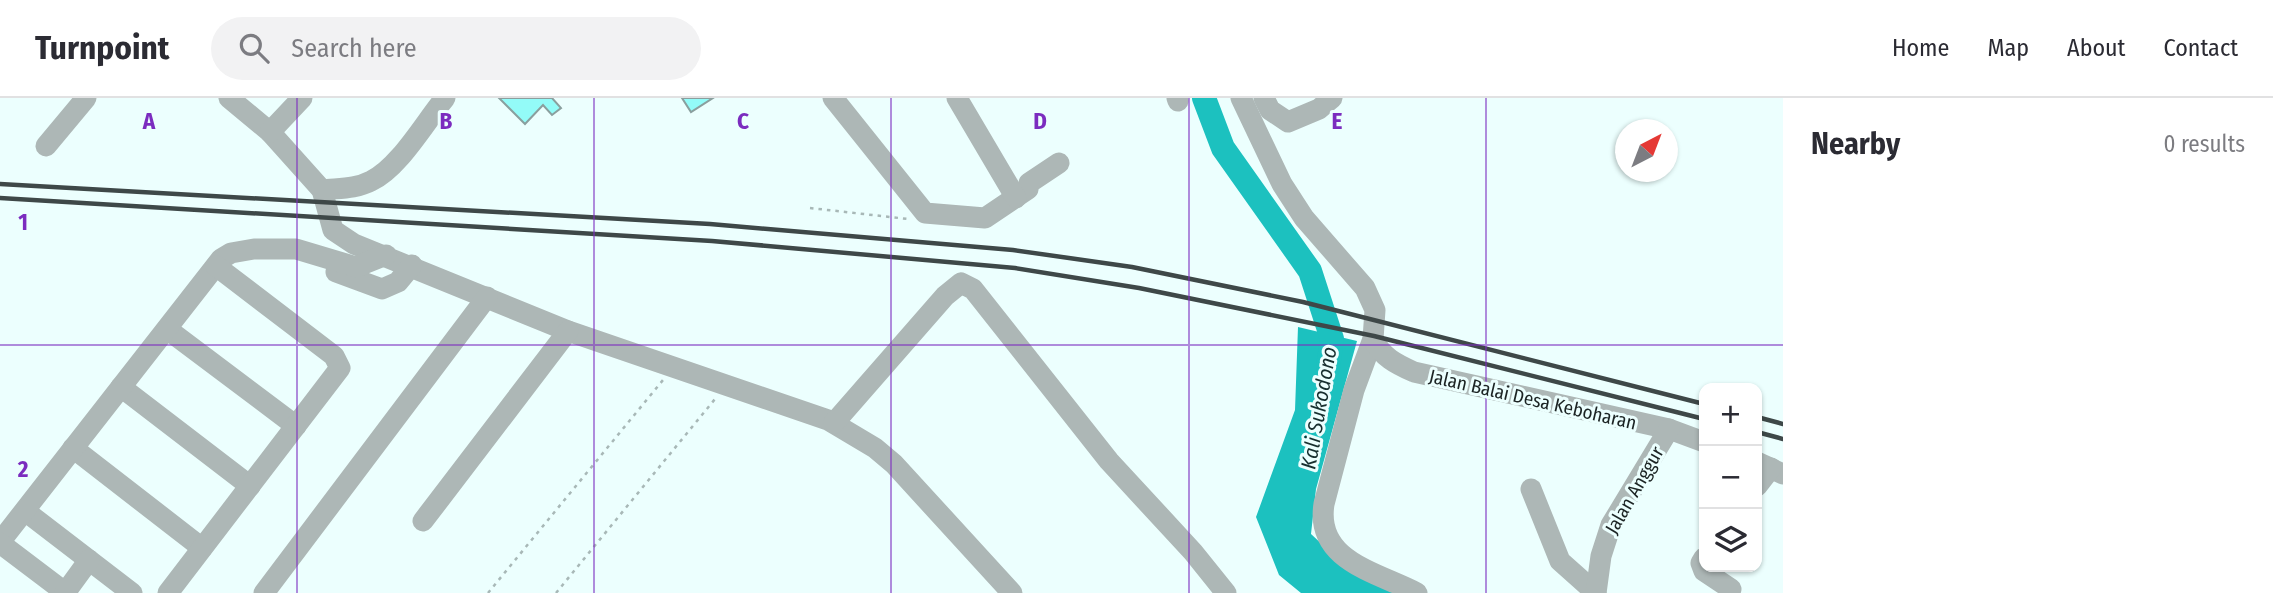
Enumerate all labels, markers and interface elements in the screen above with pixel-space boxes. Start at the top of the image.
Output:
search box [211,17,701,80]
text: Turnpoint [35,28,169,68]
icon: search [235,29,273,67]
text: Search here [291,33,417,64]
text: Home [1892,34,1949,62]
text: Map [1987,34,2029,62]
text: About [2067,34,2125,62]
text: Contact [2163,34,2238,62]
text: A [142,107,156,135]
text: B [440,107,453,135]
text: C [737,107,749,135]
text: D [1033,107,1047,135]
text: E [1332,107,1343,135]
north arrow [1615,119,1678,182]
text: Nearby [1811,126,1900,162]
text: 0 results [2164,130,2245,158]
text: 1 [18,208,28,236]
water label: Kali Sukodono [1295,345,1343,471]
street label: Jalan Balai Desa Keboharan [1427,364,1639,435]
map controls [1699,383,1762,572]
button: + [1699,383,1762,446]
street label: Jalan Anggur [1600,442,1669,538]
button: − [1699,446,1762,509]
text: 2 [17,455,29,483]
button: layers [1699,509,1762,572]

